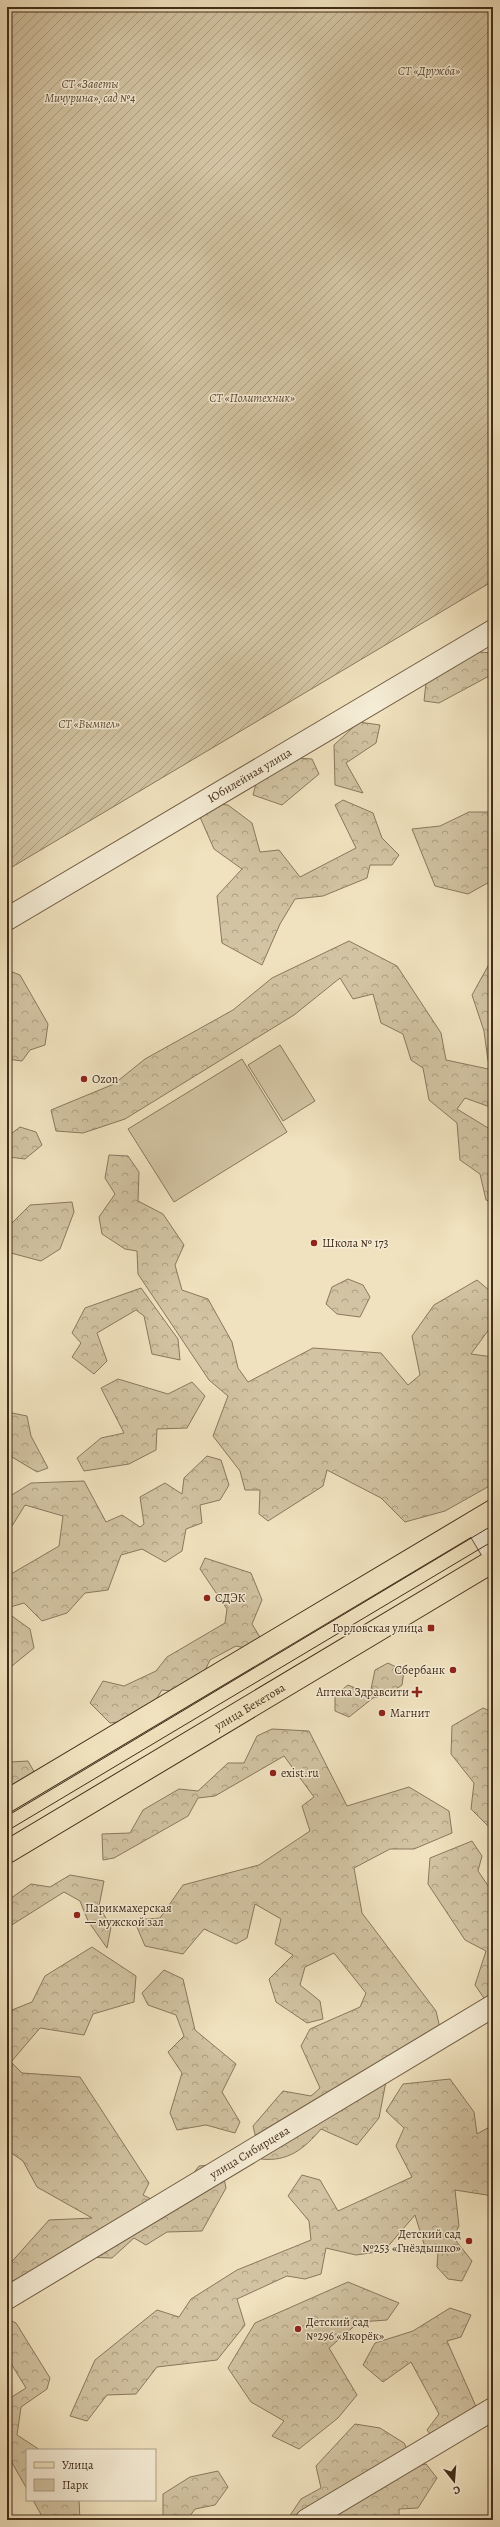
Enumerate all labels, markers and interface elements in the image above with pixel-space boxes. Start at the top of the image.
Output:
park label: СТ «Дружба» [398,63,460,79]
park label: СТ «Заветы Мичурина», сад №4 [44,76,136,106]
park label: СТ «Политехник» [209,390,295,406]
park label: СТ «Вымпел» [58,716,120,732]
street label: Юбилейная улица [205,744,295,806]
place label: Ozon [92,1071,119,1087]
marker: Ozon [79,1074,89,1084]
place label: Школа № 173 [322,1235,389,1251]
marker: Школа № 173 [309,1238,319,1248]
place label: СДЭК [215,1590,246,1606]
marker: СДЭК [202,1593,212,1603]
place label: Горловская улица [332,1620,423,1636]
marker: Горловская улица [426,1623,436,1633]
place label: Сбербанк [395,1662,445,1678]
marker: Сбербанк [448,1665,458,1675]
street label: улица Бекетова [211,1679,289,1735]
place label: Аптека Здравсити [315,1684,409,1700]
marker: Аптека Здравсити [412,1687,422,1697]
place label: Магнит [390,1705,431,1721]
marker: Магнит [377,1708,387,1718]
place label: exist.ru [281,1765,319,1781]
marker: exist.ru [268,1768,278,1778]
place label: Парикмахерская — мужской зал [84,1900,172,1930]
marker: Парикмахерская — мужской зал [72,1910,82,1920]
street label: улица Сибирцева [206,2122,293,2183]
place label: Детский сад №253 «Гнёздышко» [362,2226,461,2256]
marker: Детский сад №253 «Гнёздышко» [464,2236,474,2246]
place label: Детский сад №296 «Якорёк» [306,2314,384,2344]
marker: Детский сад №296 «Якорёк» [293,2324,303,2334]
legend [26,2449,156,2501]
text: Улица [62,2457,94,2473]
north arrow [434,2461,474,2501]
text: Парк [62,2477,88,2493]
text: С [451,2482,462,2498]

